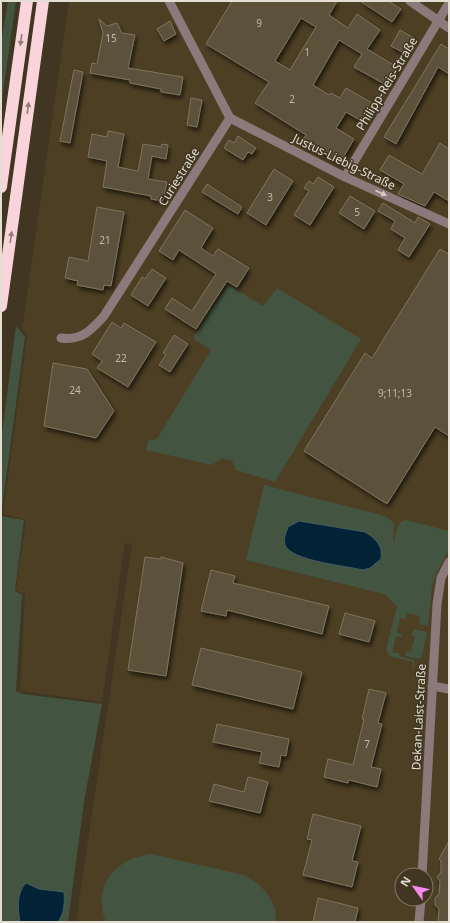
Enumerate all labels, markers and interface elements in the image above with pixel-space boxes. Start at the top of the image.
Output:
house number: 9 [256,16,262,30]
house number: 15 [105,31,117,45]
one-way arrow [18,34,24,46]
street label: Philipp-Reis-Straße [352,34,421,134]
house number: 1 [304,45,310,59]
house number: 2 [289,92,295,106]
one-way arrow [25,102,31,114]
street label: Justus-Liebig-Straße [289,129,399,194]
street label: Curiestraße [154,144,203,209]
house number: 3 [267,190,273,204]
one-way arrow [375,190,386,196]
house number: 5 [354,205,360,219]
one-way arrow [8,231,14,243]
house number: 21 [99,233,111,247]
house number: 22 [115,351,127,365]
house number: 24 [69,383,81,397]
house number: 9;11;13 [378,386,412,400]
street label: Dekan-Laist-Straße [407,663,430,771]
house number: 7 [364,737,370,751]
north arrow [394,867,434,907]
text: N [396,873,414,889]

